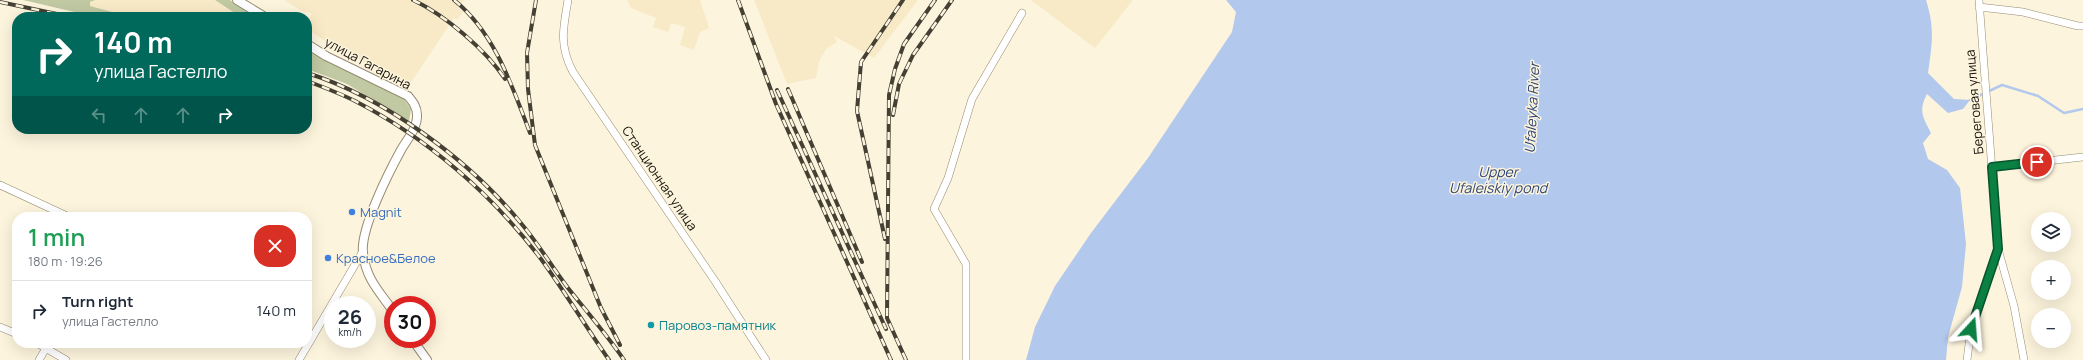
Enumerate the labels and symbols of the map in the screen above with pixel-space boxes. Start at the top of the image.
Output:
street label: улица Гагарина [322,33,414,93]
street label: Береговая улица [1960,49,1988,155]
water label: Ufaleyka River [1520,60,1543,154]
street label: Станционная улица [618,122,702,234]
pin [2020,145,2054,179]
water label: Upper Ufaleiskiy pond [1449,162,1549,197]
place label: Magnit [360,203,402,221]
marker: Magnit [347,207,357,217]
place label: Красное&Белое [336,249,436,267]
marker: Красное&Белое [323,253,333,263]
speed limit sign: 30 [384,296,436,348]
position arrow [1950,308,1992,350]
place label: Паровоз-памятник [659,316,777,334]
marker: Паровоз-памятник [646,320,656,330]

